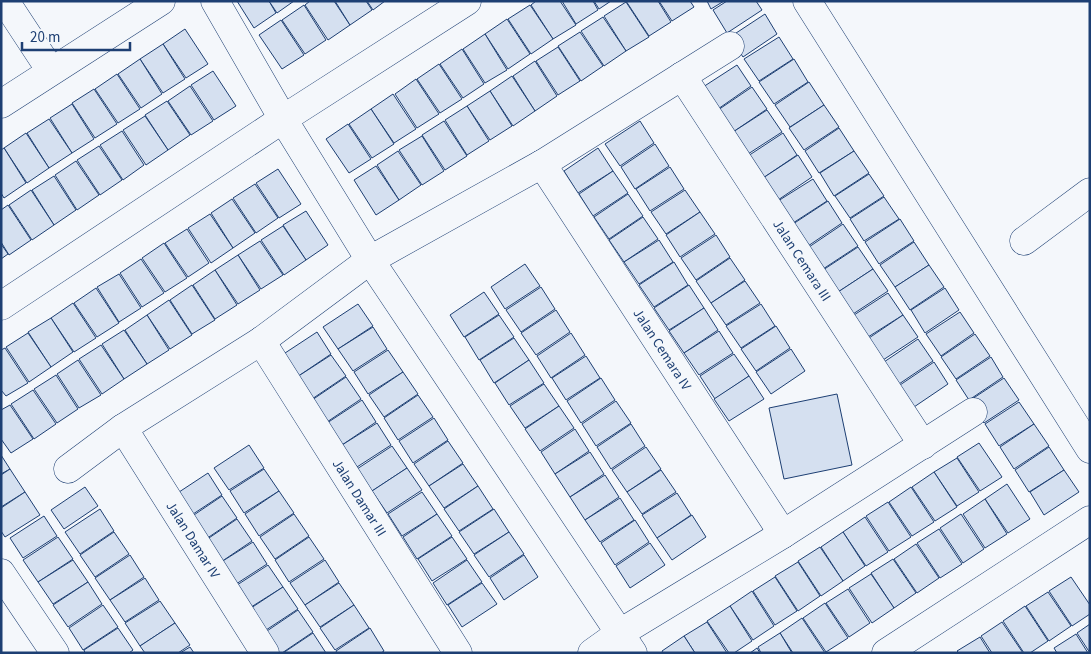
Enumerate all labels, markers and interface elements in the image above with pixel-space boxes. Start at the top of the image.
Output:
scale bar [22,20,130,52]
text: 20 m [30,27,60,48]
street label: Jalan Cemara III [767,216,836,306]
street label: Jalan Cemara IV [628,305,696,395]
street label: Jalan Damar III [327,455,391,541]
street label: Jalan Damar IV [161,498,225,583]

